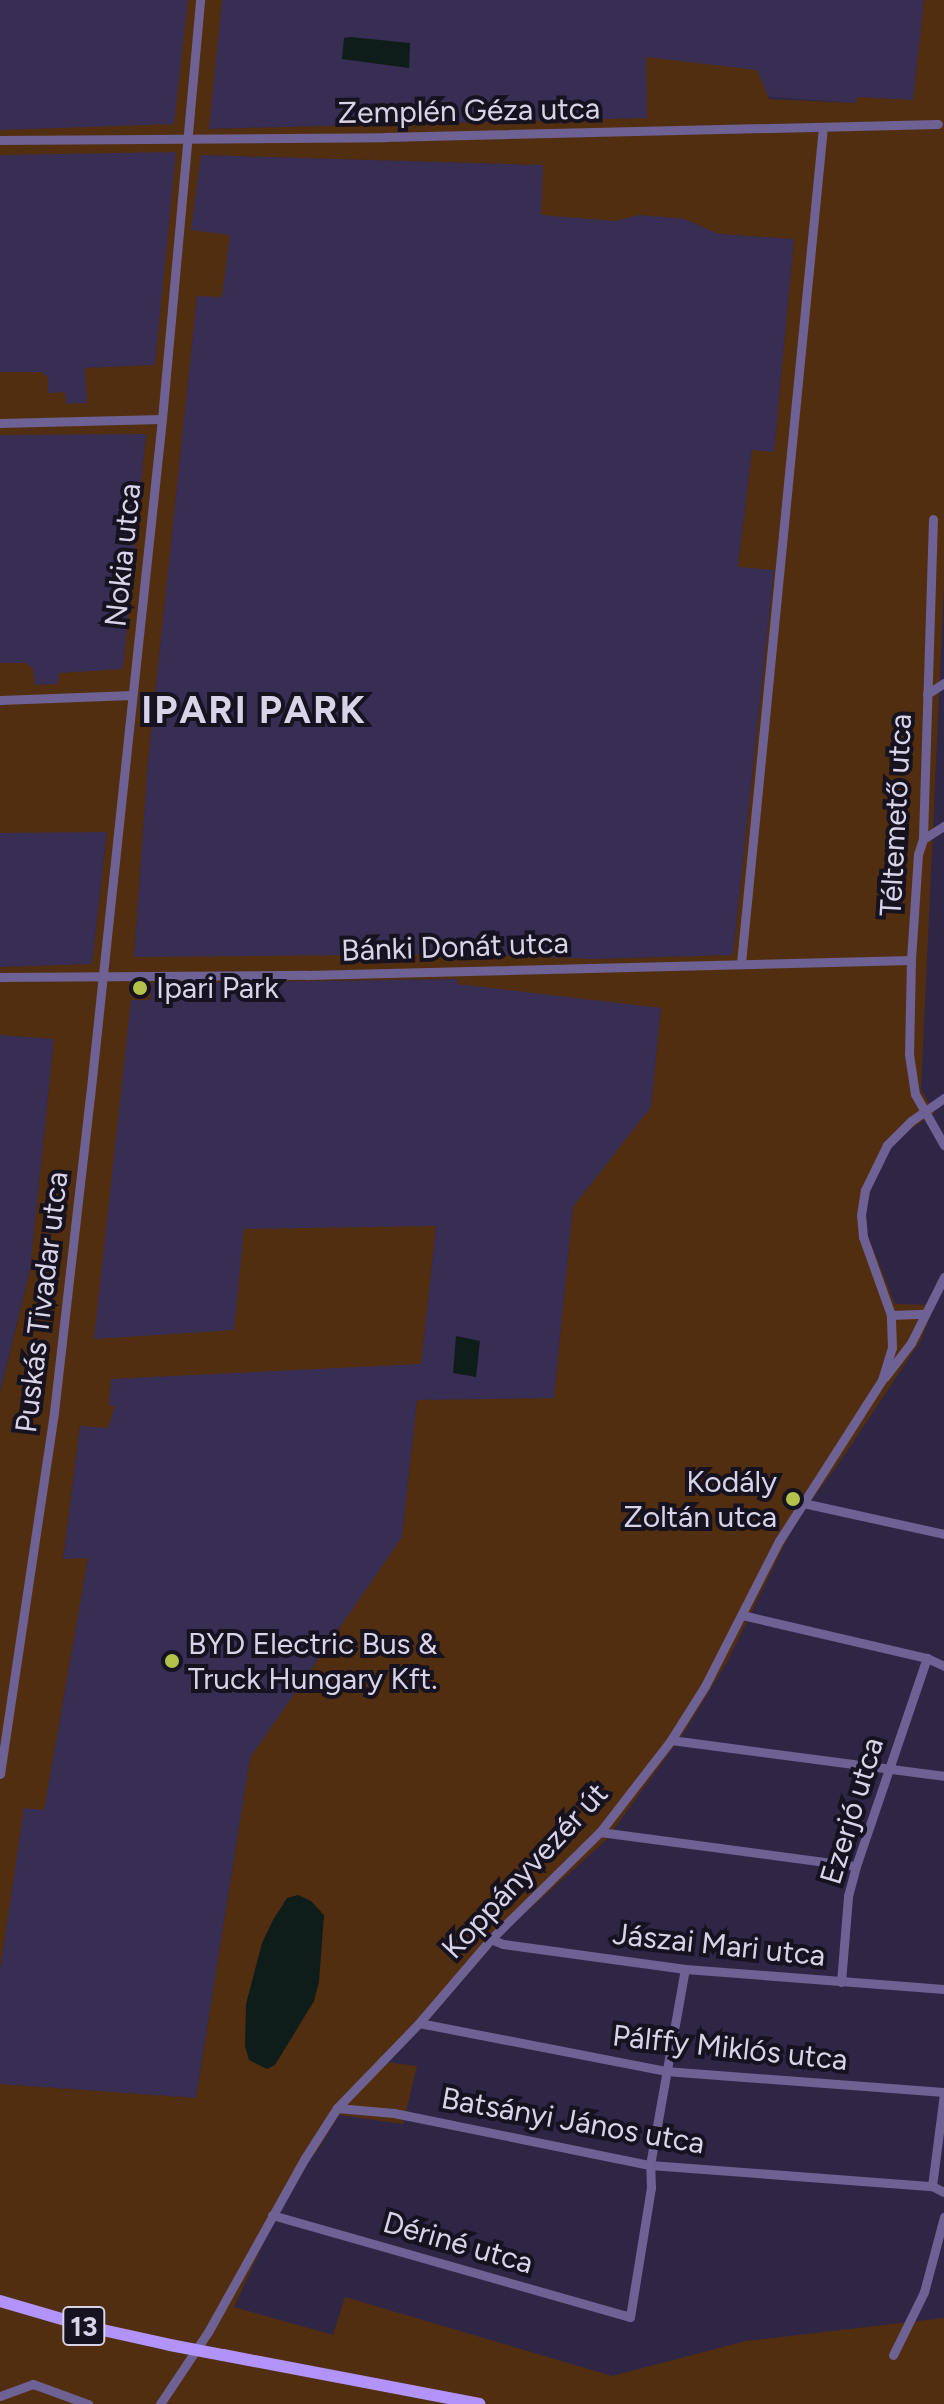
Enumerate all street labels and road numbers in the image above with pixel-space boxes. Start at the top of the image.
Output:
street label: Zemplén Géza utca [338,91,600,131]
street label: Nokia utca [98,481,148,629]
street label: Téltemető utca [873,713,919,917]
street label: Bánki Donát utca [341,925,569,969]
street label: Puskás Tivadar utca [8,1169,76,1435]
street label: Ezerjó utca [813,1733,891,1889]
street label: Koppányvezér út [434,1776,616,1966]
street label: Jászai Mari utca [611,1916,827,1974]
street label: Pálffy Miklós utca [611,2018,849,2078]
street label: Batsányi János utca [439,2080,707,2162]
street label: Dériné utca [379,2204,537,2282]
road number: 13 [62,2302,106,2350]

